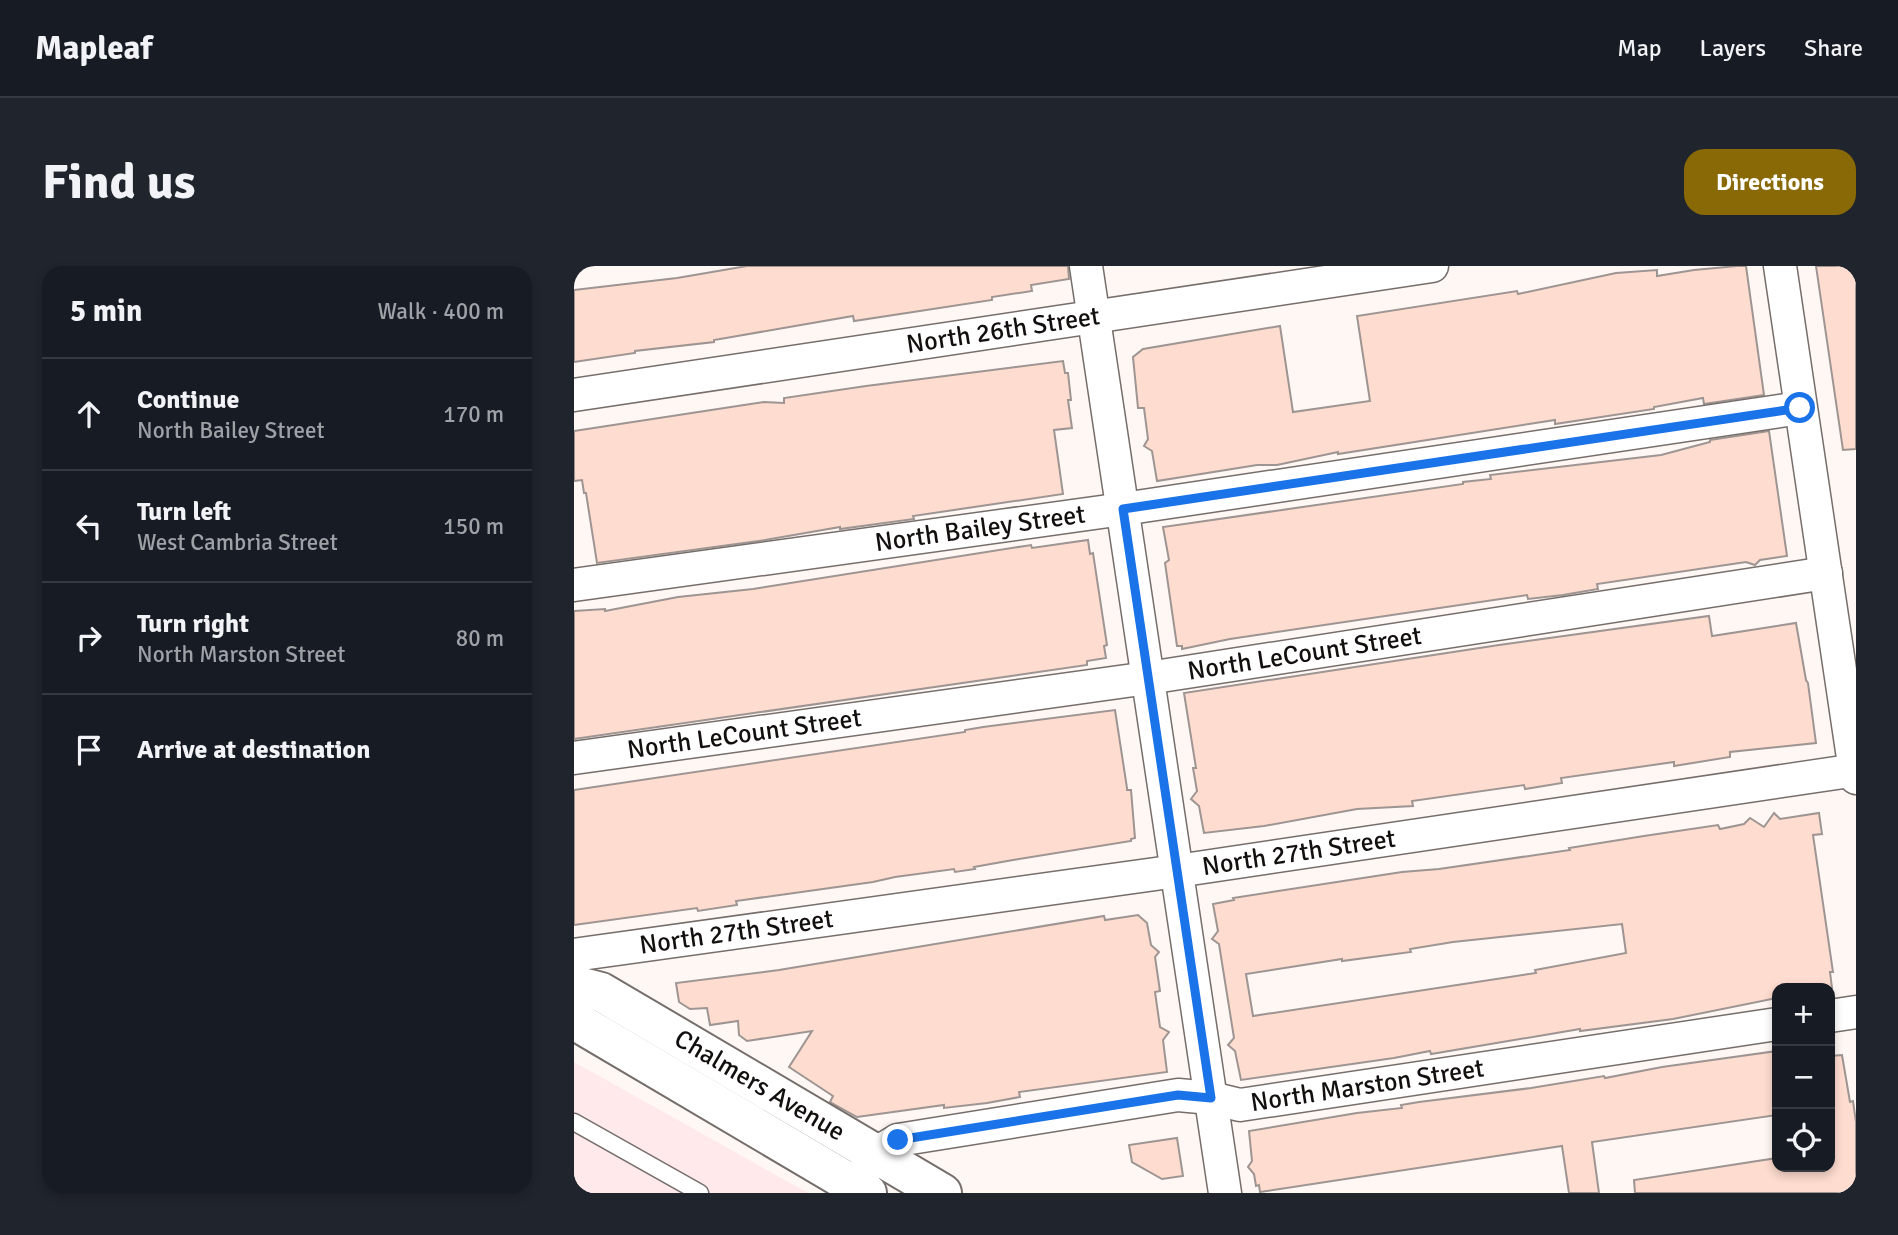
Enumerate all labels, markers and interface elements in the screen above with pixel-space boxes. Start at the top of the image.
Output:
text: Mapleaf [35,28,152,69]
text: Map [1617,33,1662,63]
text: Layers [1700,33,1766,63]
text: Share [1804,33,1863,63]
button: Directions [1684,149,1856,215]
text: Find us [42,152,195,212]
text: 5 min [70,293,142,330]
text: Walk · 400 m [378,297,504,326]
street label: North 26th Street [904,300,1102,361]
text: Continue [137,384,239,416]
route start [1784,392,1815,423]
icon: ahead [70,395,108,433]
text: 170 m [443,400,504,429]
text: North Bailey Street [137,416,325,445]
text: Turn left [137,496,231,528]
street label: North Bailey Street [873,498,1087,559]
icon: left [70,507,108,545]
text: 150 m [443,512,504,541]
text: West Cambria Street [137,528,338,557]
text: Turn right [137,608,249,640]
icon: right [70,619,108,657]
street label: North LeCount Street [1185,620,1424,688]
text: 80 m [456,624,504,653]
text: North Marston Street [137,640,345,669]
street label: North LeCount Street [625,702,864,766]
icon: arrive [70,731,108,769]
text: Arrive at destination [137,734,370,766]
street label: North 27th Street [1200,823,1398,883]
street label: North 27th Street [638,903,835,962]
map controls [1772,983,1835,1172]
button: + [1772,983,1835,1046]
street label: Chalmers Avenue [669,1023,851,1148]
button: − [1772,1046,1835,1109]
street label: North Marston Street [1248,1052,1486,1119]
button: locate [1772,1109,1835,1172]
route end [882,1124,913,1155]

